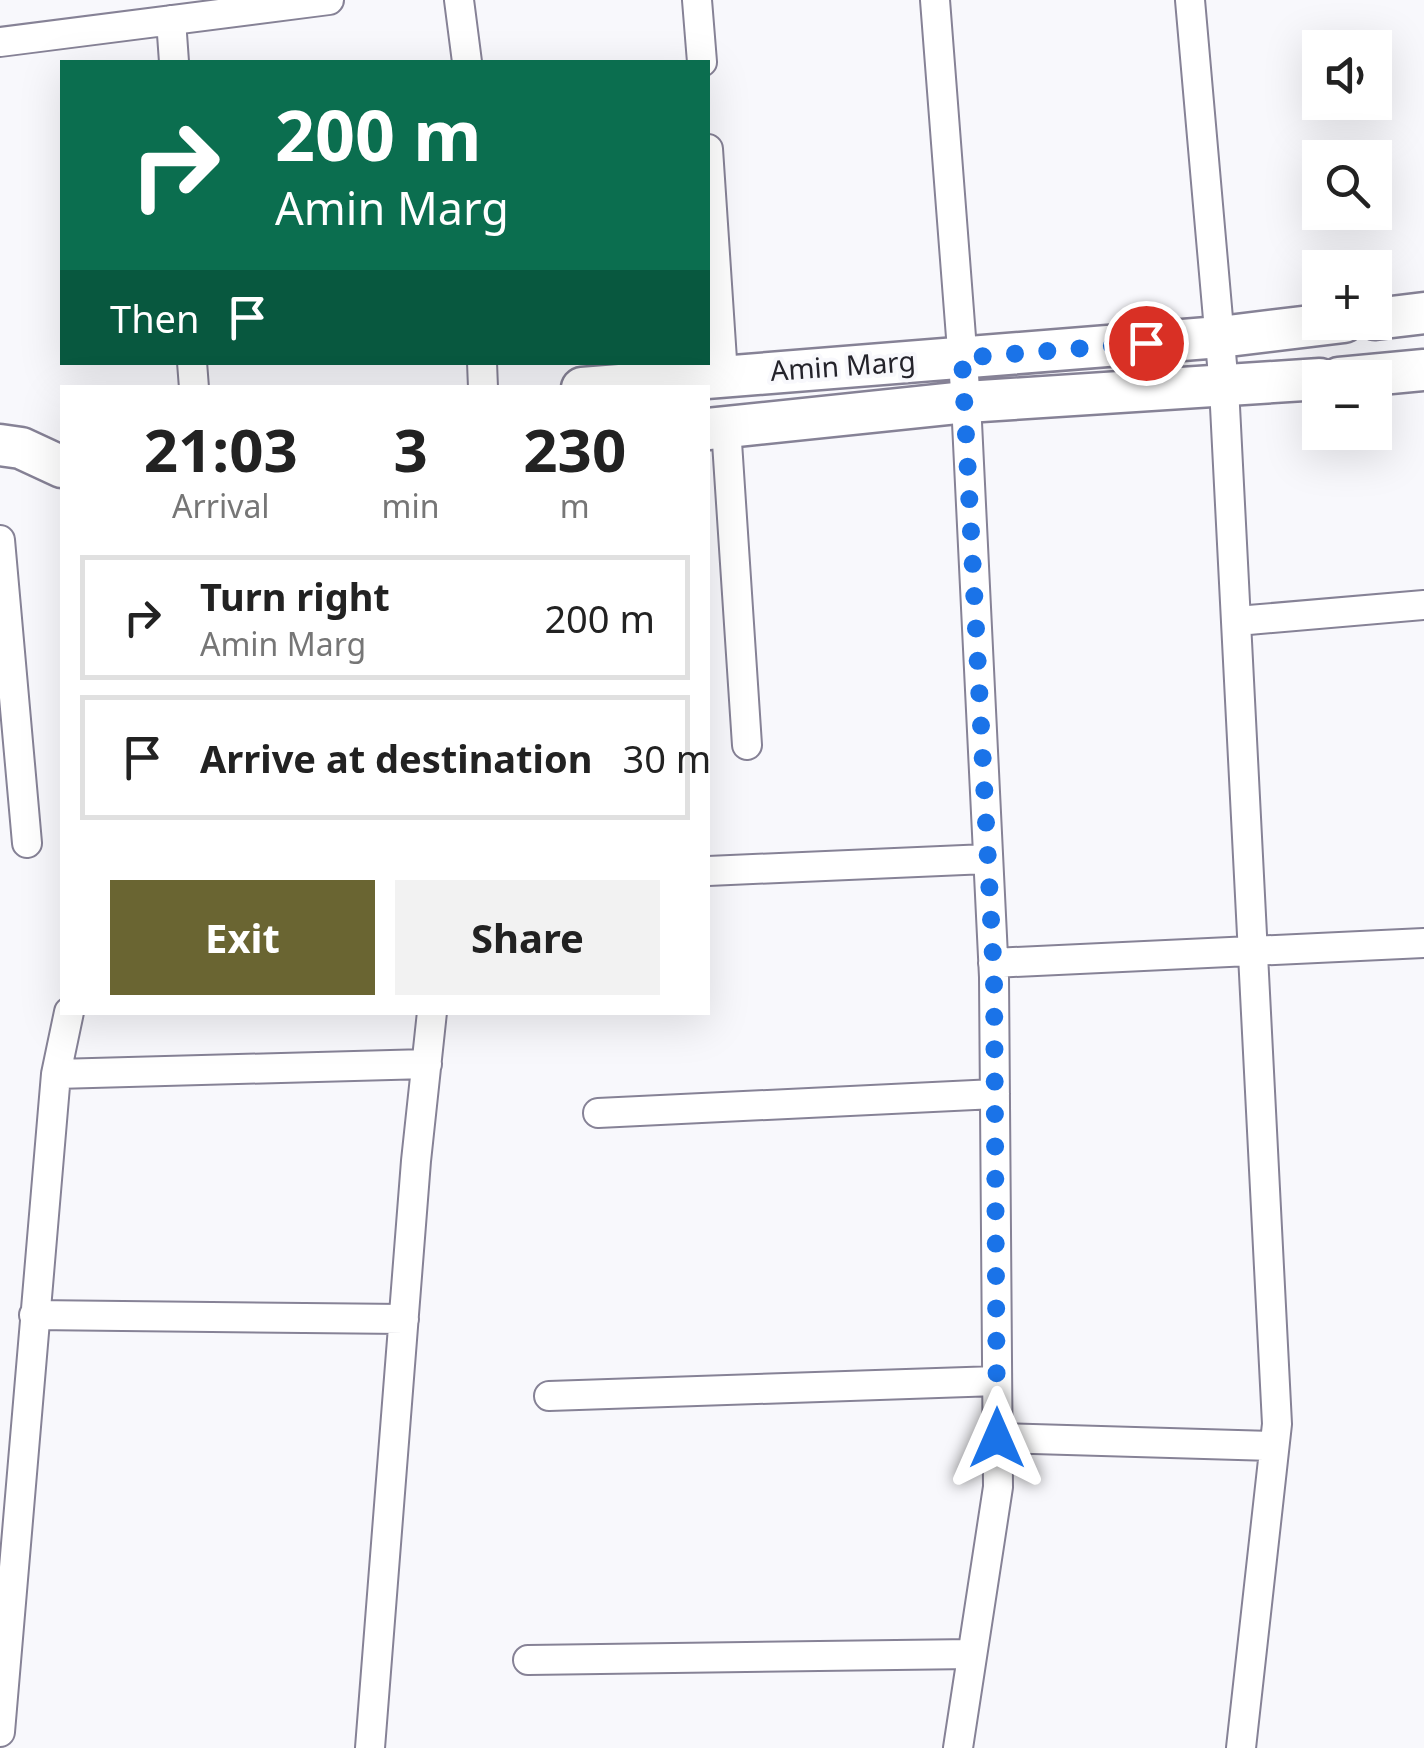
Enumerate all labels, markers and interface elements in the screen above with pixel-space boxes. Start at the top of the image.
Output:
map controls [1302,30,1392,450]
button: sound [1302,30,1392,120]
text: 200 m [275,86,482,182]
icon: right [110,100,240,230]
button: search [1302,140,1392,230]
text: Amin Marg [275,177,509,238]
button: + [1302,250,1392,340]
icon: arrive [220,290,275,345]
text: Then [110,292,200,344]
pin [1104,301,1189,386]
icon: arrive [1119,316,1174,371]
street label: Amin Marg [769,341,917,389]
button: − [1302,360,1392,450]
text: 21:03 [144,408,298,490]
text: 3 [393,408,428,490]
text: 230 [523,408,626,490]
text: Arrival [172,484,270,527]
text: min [382,484,440,527]
text: m [560,484,590,527]
text: Turn right [200,570,390,622]
icon: right [115,590,170,645]
text: 200 m [544,592,655,644]
text: Amin Marg [200,622,366,665]
icon: arrive [115,730,170,785]
text: Arrive at destination [200,732,592,784]
text: 30 m [622,732,711,784]
button: Exit [110,880,375,995]
button: Share [395,880,660,995]
position arrow [945,1386,1049,1490]

